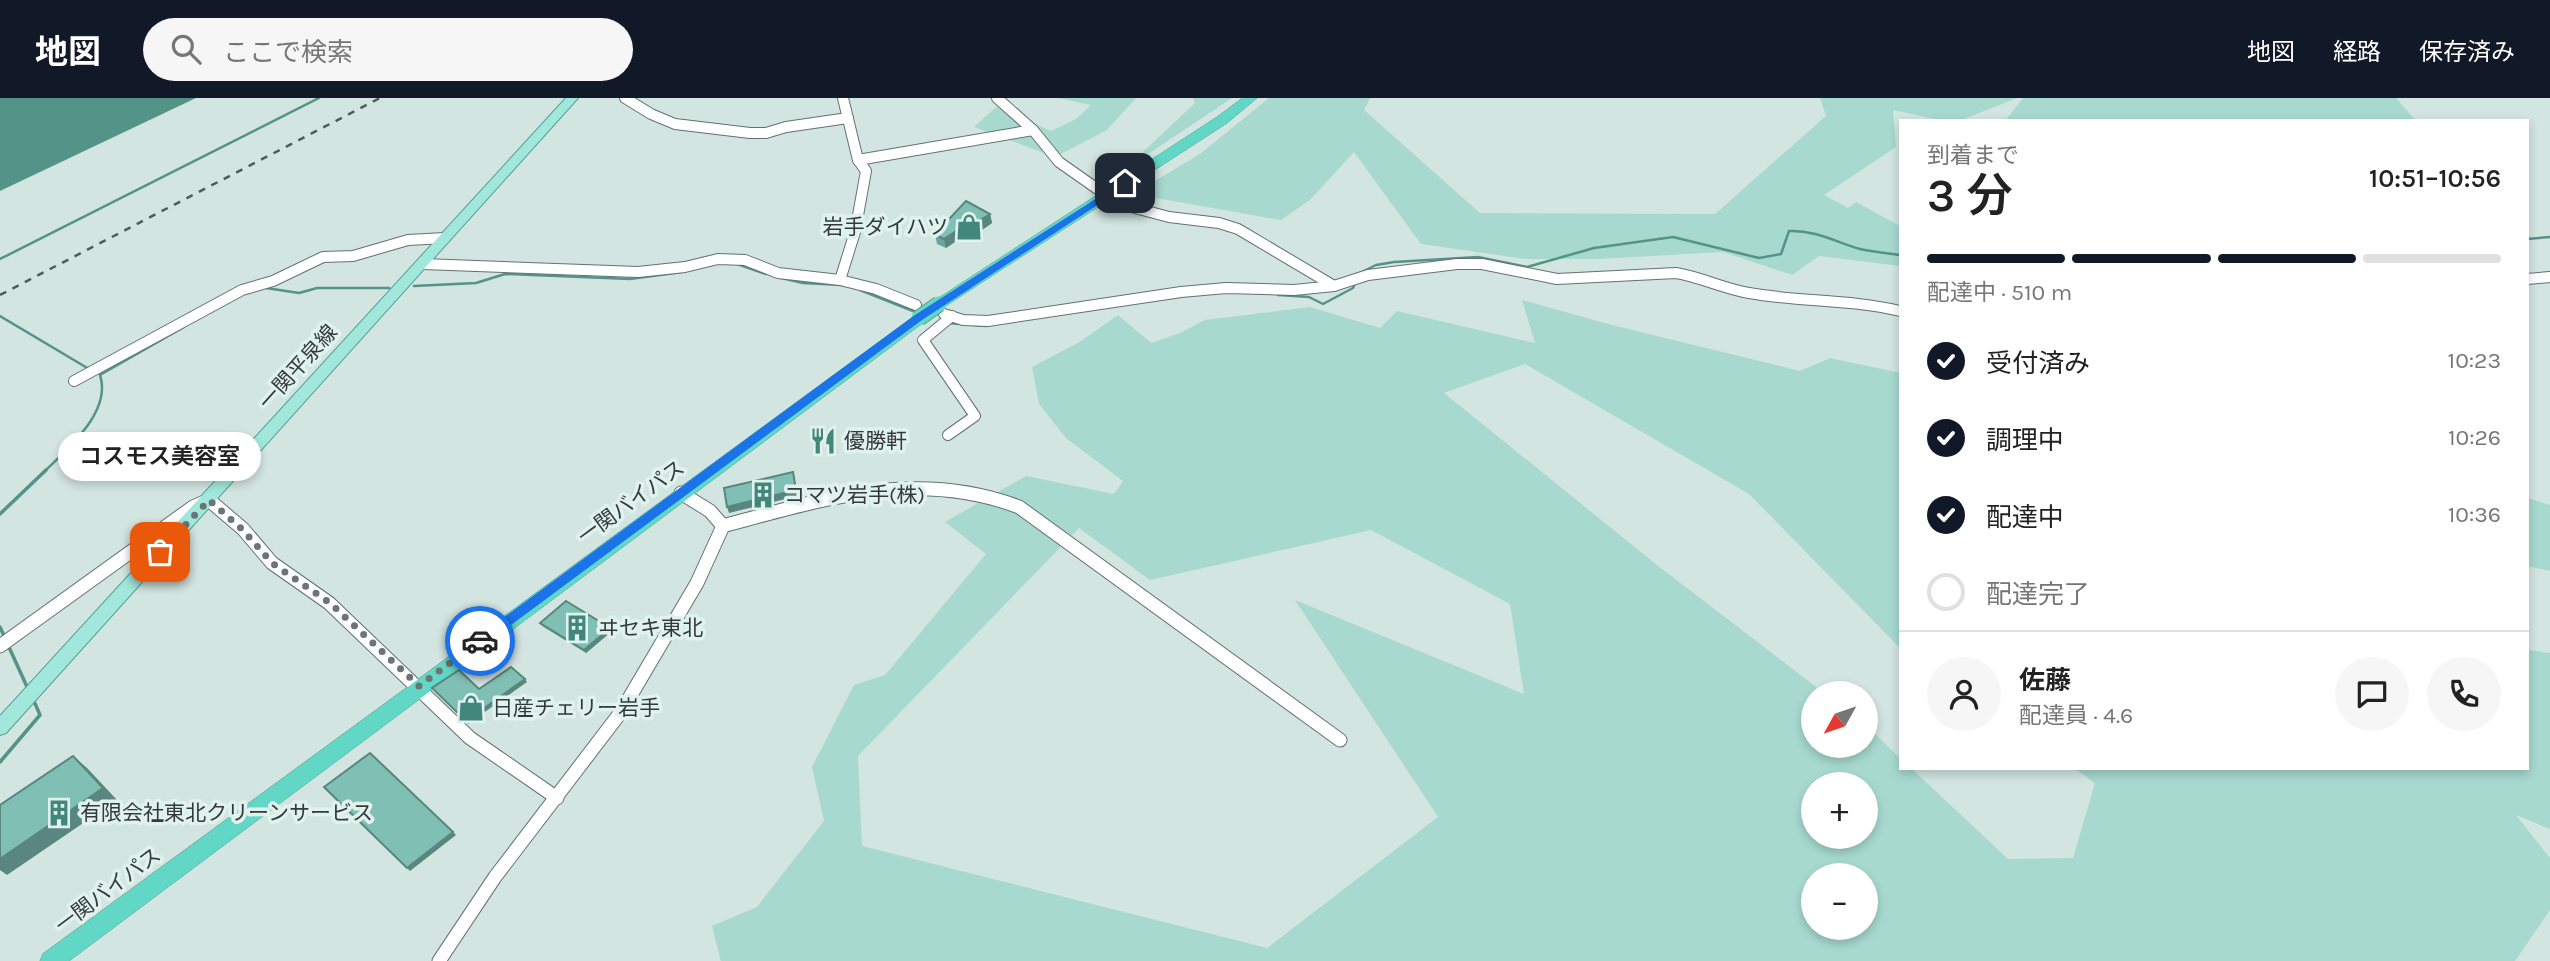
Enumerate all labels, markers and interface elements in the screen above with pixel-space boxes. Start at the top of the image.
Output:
search box [143,18,633,81]
icon: search [167,30,205,68]
text: 地図 [35,33,101,71]
text: ここで検索 [223,37,353,68]
text: 地図 [2247,38,2295,66]
text: 経路 [2333,38,2381,66]
text: 保存済み [2419,38,2515,66]
text: 到着まで [1927,142,2019,169]
pin [1095,153,1155,213]
text: 10:51–10:56 [2369,163,2501,194]
icon: home [1106,164,1144,202]
text: 3 分 [1927,169,2013,223]
shop icon: 岩手ダイハツ [954,212,984,242]
place label: 岩手ダイハツ [822,215,948,239]
text: 配達中 · 510 m [1927,279,2072,306]
street label: 一関平泉線 [254,320,342,414]
icon: check [1927,342,1965,380]
text: 10:23 [2448,347,2501,374]
text: 受付済み [1986,348,2090,379]
icon: check [1927,419,1965,457]
text: 10:26 [2448,424,2501,451]
text: 調理中 [1986,425,2064,456]
restaurant icon: 優勝軒 [808,426,838,456]
place label: 優勝軒 [844,429,907,453]
callout: コスモス美容室 [58,433,262,482]
text: コスモス美容室 [79,443,240,470]
street label: 一関バイパス [573,455,689,549]
building icon: コマツ岩手(株) [748,480,778,510]
place label: コマツ岩手(株) [784,483,925,507]
icon: check [1927,496,1965,534]
text: 10:36 [2448,501,2501,528]
text: 配達中 [1986,502,2064,533]
pin [130,522,190,582]
icon: bag [141,533,179,571]
text: 配達完了 [1986,579,2090,610]
courier [445,606,515,676]
building icon: ヰセキ東北 [562,613,592,643]
place label: ヰセキ東北 [598,616,703,640]
icon: car [461,622,499,660]
button: person [1927,657,2001,731]
button: chat [2335,657,2409,731]
button: phone [2427,657,2501,731]
text: 佐藤 [2019,665,2071,696]
north arrow [1801,681,1878,758]
map controls [1801,681,1878,940]
shop icon: 日産チェリー岩手 [456,693,486,723]
place label: 日産チェリー岩手 [492,696,660,720]
text: 配達員 · 4.6 [2019,702,2133,729]
button: + [1801,772,1878,849]
building icon: 有限会社東北クリーンサービス [44,798,74,828]
place label: 有限会社東北クリーンサービス [80,801,373,825]
street label: 一関バイパス [51,843,165,937]
button: − [1801,863,1878,940]

